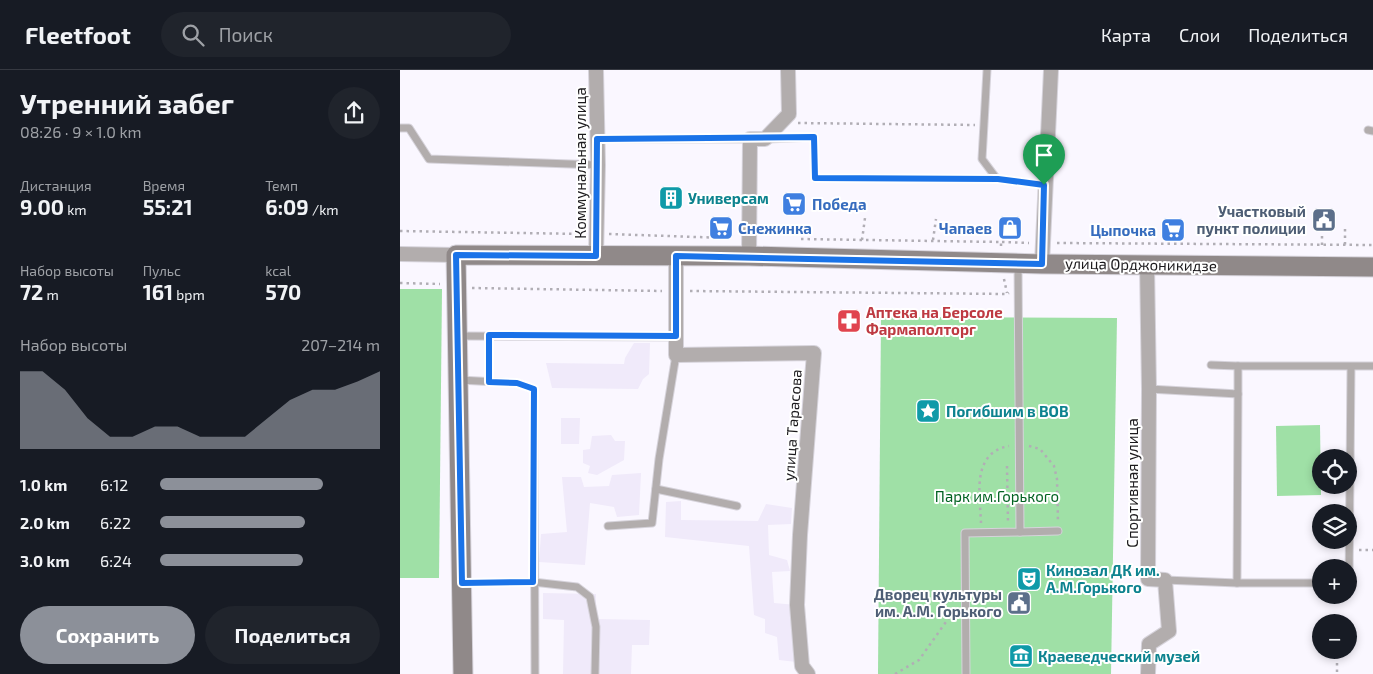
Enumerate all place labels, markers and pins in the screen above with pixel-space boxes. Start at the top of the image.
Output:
pin [1023,134,1065,185]
building icon: Универсам [658,185,684,211]
place label: Универсам [688,189,769,207]
supermarket icon: Победа [781,191,807,217]
place label: Победа [812,195,867,213]
place label: Участковый пункт полиции [1197,202,1306,237]
public building icon: Участковый пункт полиции [1311,207,1337,233]
supermarket icon: Снежинка [708,215,734,241]
shop icon: Чапаев [997,215,1023,241]
supermarket icon: Цыпочка [1160,217,1186,243]
place label: Снежинка [738,219,812,237]
place label: Чапаев [939,219,992,237]
place label: Цыпочка [1090,221,1156,239]
place label: Аптека на Берсоле Фармаполторг [866,303,1003,338]
pharmacy icon: Аптека на Берсоле Фармаполторг [836,308,862,334]
place icon: Погибшим в ВОВ [915,398,941,424]
place label: Погибшим в ВОВ [946,402,1069,420]
place label: Кинозал ДК им. А.М.Горького [1046,561,1160,596]
theatre icon: Кинозал ДК им. А.М.Горького [1016,566,1042,592]
place label: Дворец культуры им. А.М. Горького [874,585,1002,620]
public building icon: Дворец культуры им. А.М. Горького [1006,590,1032,616]
museum icon: Краеведческий музей [1008,643,1034,669]
place label: Краеведческий музей [1038,647,1200,665]

